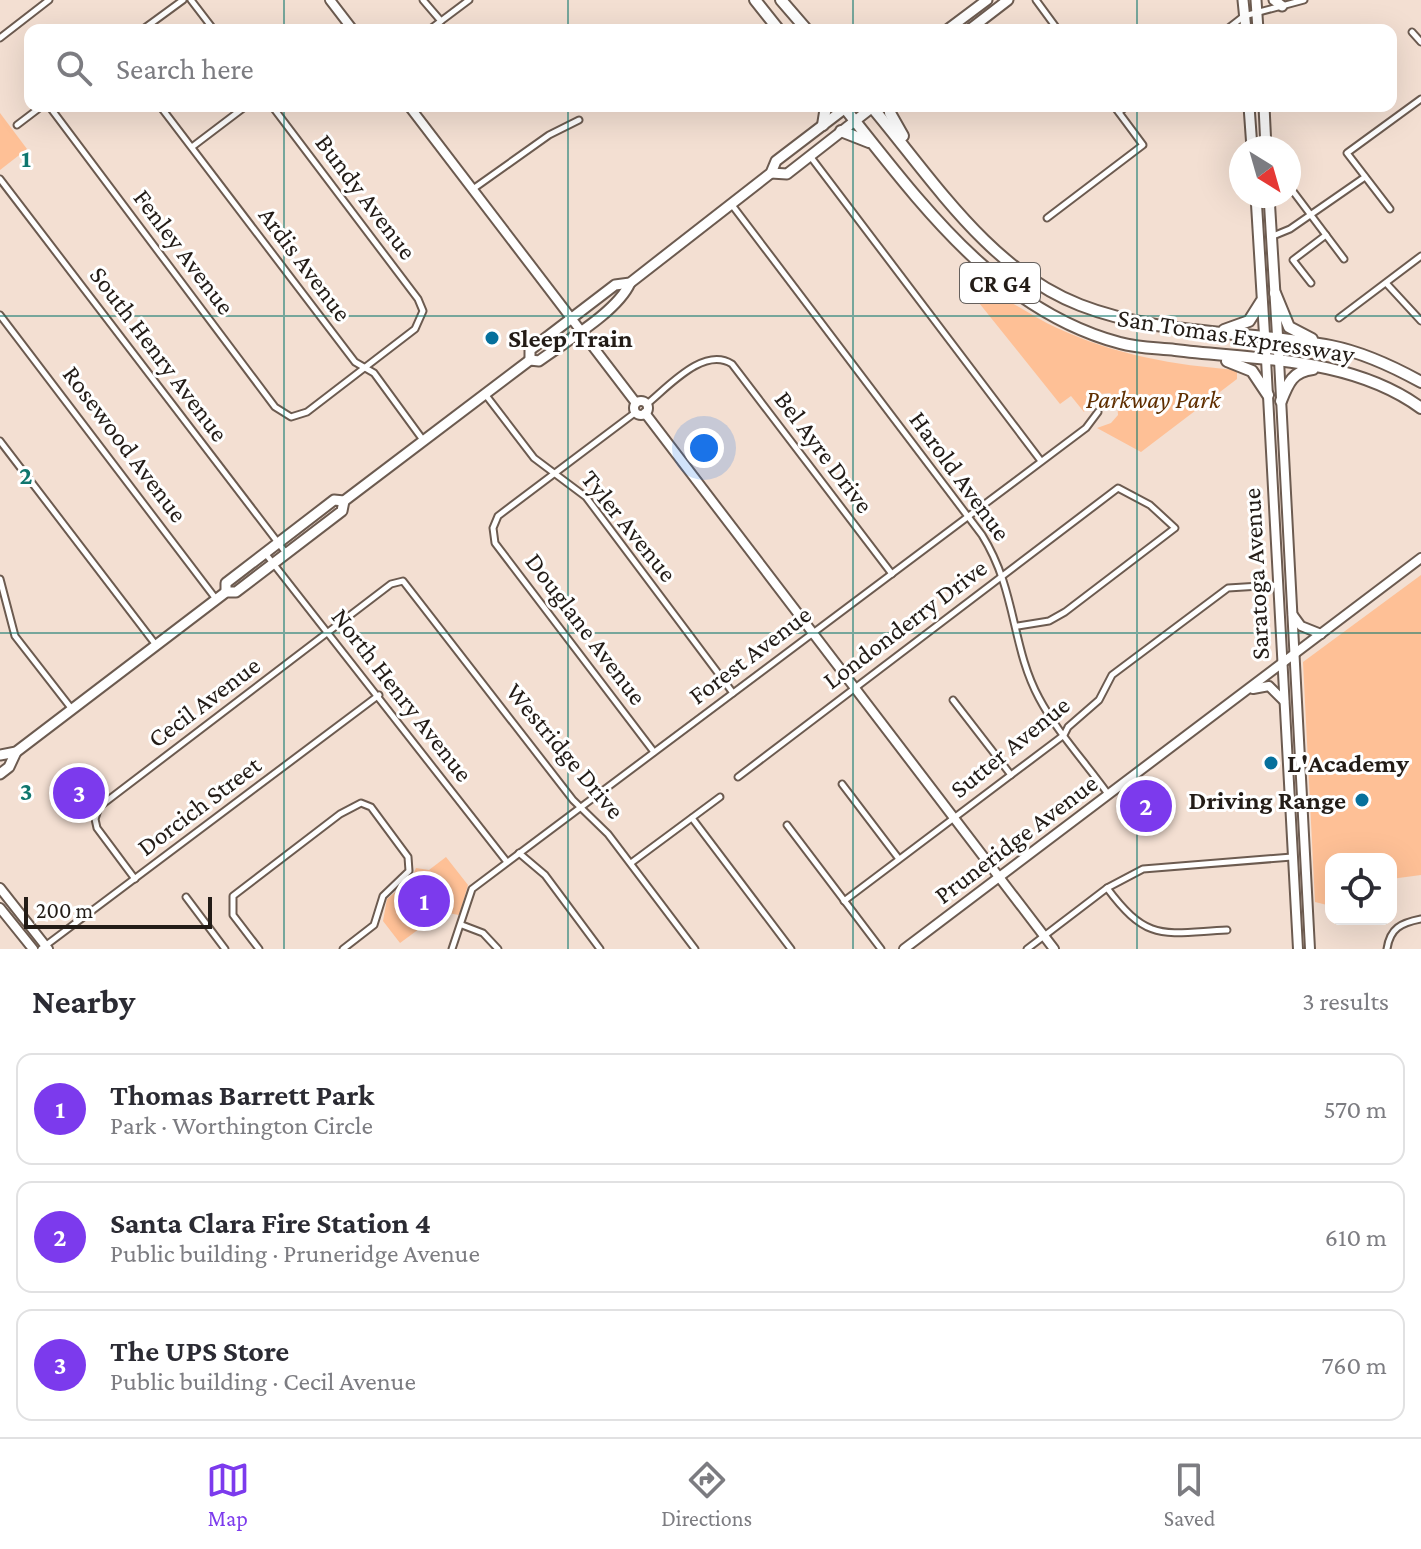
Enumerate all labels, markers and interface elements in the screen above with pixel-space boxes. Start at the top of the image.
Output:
search box [24,24,1397,112]
icon: search [52,46,96,90]
text: Search here [116,52,254,85]
street label: Bundy Avenue [310,129,422,265]
north arrow [1229,136,1301,208]
text: 1 [21,144,31,173]
street label: Fenley Avenue [127,184,241,320]
street label: Ardis Avenue [253,201,357,327]
street label: South Henry Avenue [84,261,234,447]
road number: CR G4 [960,263,1040,303]
street label: San Tomas Expressway [1115,303,1358,369]
place label: Sleep Train [508,324,633,353]
marker: Sleep Train [483,329,501,347]
street label: Rosewood Avenue [57,360,193,528]
street label: Bel Ayre Drive [769,385,879,519]
park label: Parkway Park [1086,385,1222,414]
street label: Harold Avenue [903,406,1017,546]
your location [684,428,724,468]
text: 2 [19,461,33,490]
street label: Tyler Avenue [575,464,683,588]
street label: Saratoga Avenue [1237,487,1275,661]
street label: Douglane Avenue [520,547,652,711]
street label: Londonderry Drive [817,553,993,695]
street label: Forest Avenue [683,600,817,710]
street label: North Henry Avenue [325,603,479,787]
street label: Cecil Avenue [142,651,266,753]
street label: Westridge Drive [500,677,630,825]
street label: Sutter Avenue [944,690,1076,804]
place label: L'Academy [1287,749,1409,778]
street label: Dorcich Street [132,750,267,862]
marker: L'Academy [1262,754,1280,772]
pin: 3 [53,763,105,823]
street label: Pruneridge Avenue [929,768,1103,910]
pin: 2 [1120,776,1172,836]
text: 3 [20,777,32,806]
place label: Driving Range [1188,786,1346,815]
marker: Driving Range [1353,791,1371,809]
map controls [1325,853,1397,925]
button: locate [1325,853,1397,925]
pin: 1 [398,871,450,931]
scale bar [24,893,212,929]
text: 200 m [36,898,93,923]
text: Nearby [32,983,135,1020]
text: 3 results [1302,987,1389,1016]
text: Thomas Barrett Park [110,1078,374,1111]
text: 1 [55,1095,65,1124]
text: 570 m [1323,1095,1387,1124]
text: Park · Worthington Circle [110,1111,373,1140]
text: Santa Clara Fire Station 4 [110,1206,431,1239]
text: 2 [53,1223,67,1252]
text: 610 m [1325,1223,1387,1252]
text: Public building · Pruneridge Avenue [110,1239,480,1268]
text: The UPS Store [110,1334,289,1367]
text: 3 [54,1351,66,1380]
text: 760 m [1322,1351,1387,1380]
text: Public building · Cecil Avenue [110,1367,416,1396]
tab: Map [206,1458,250,1531]
tab: Directions [661,1458,752,1531]
tab: Saved [1164,1458,1215,1531]

